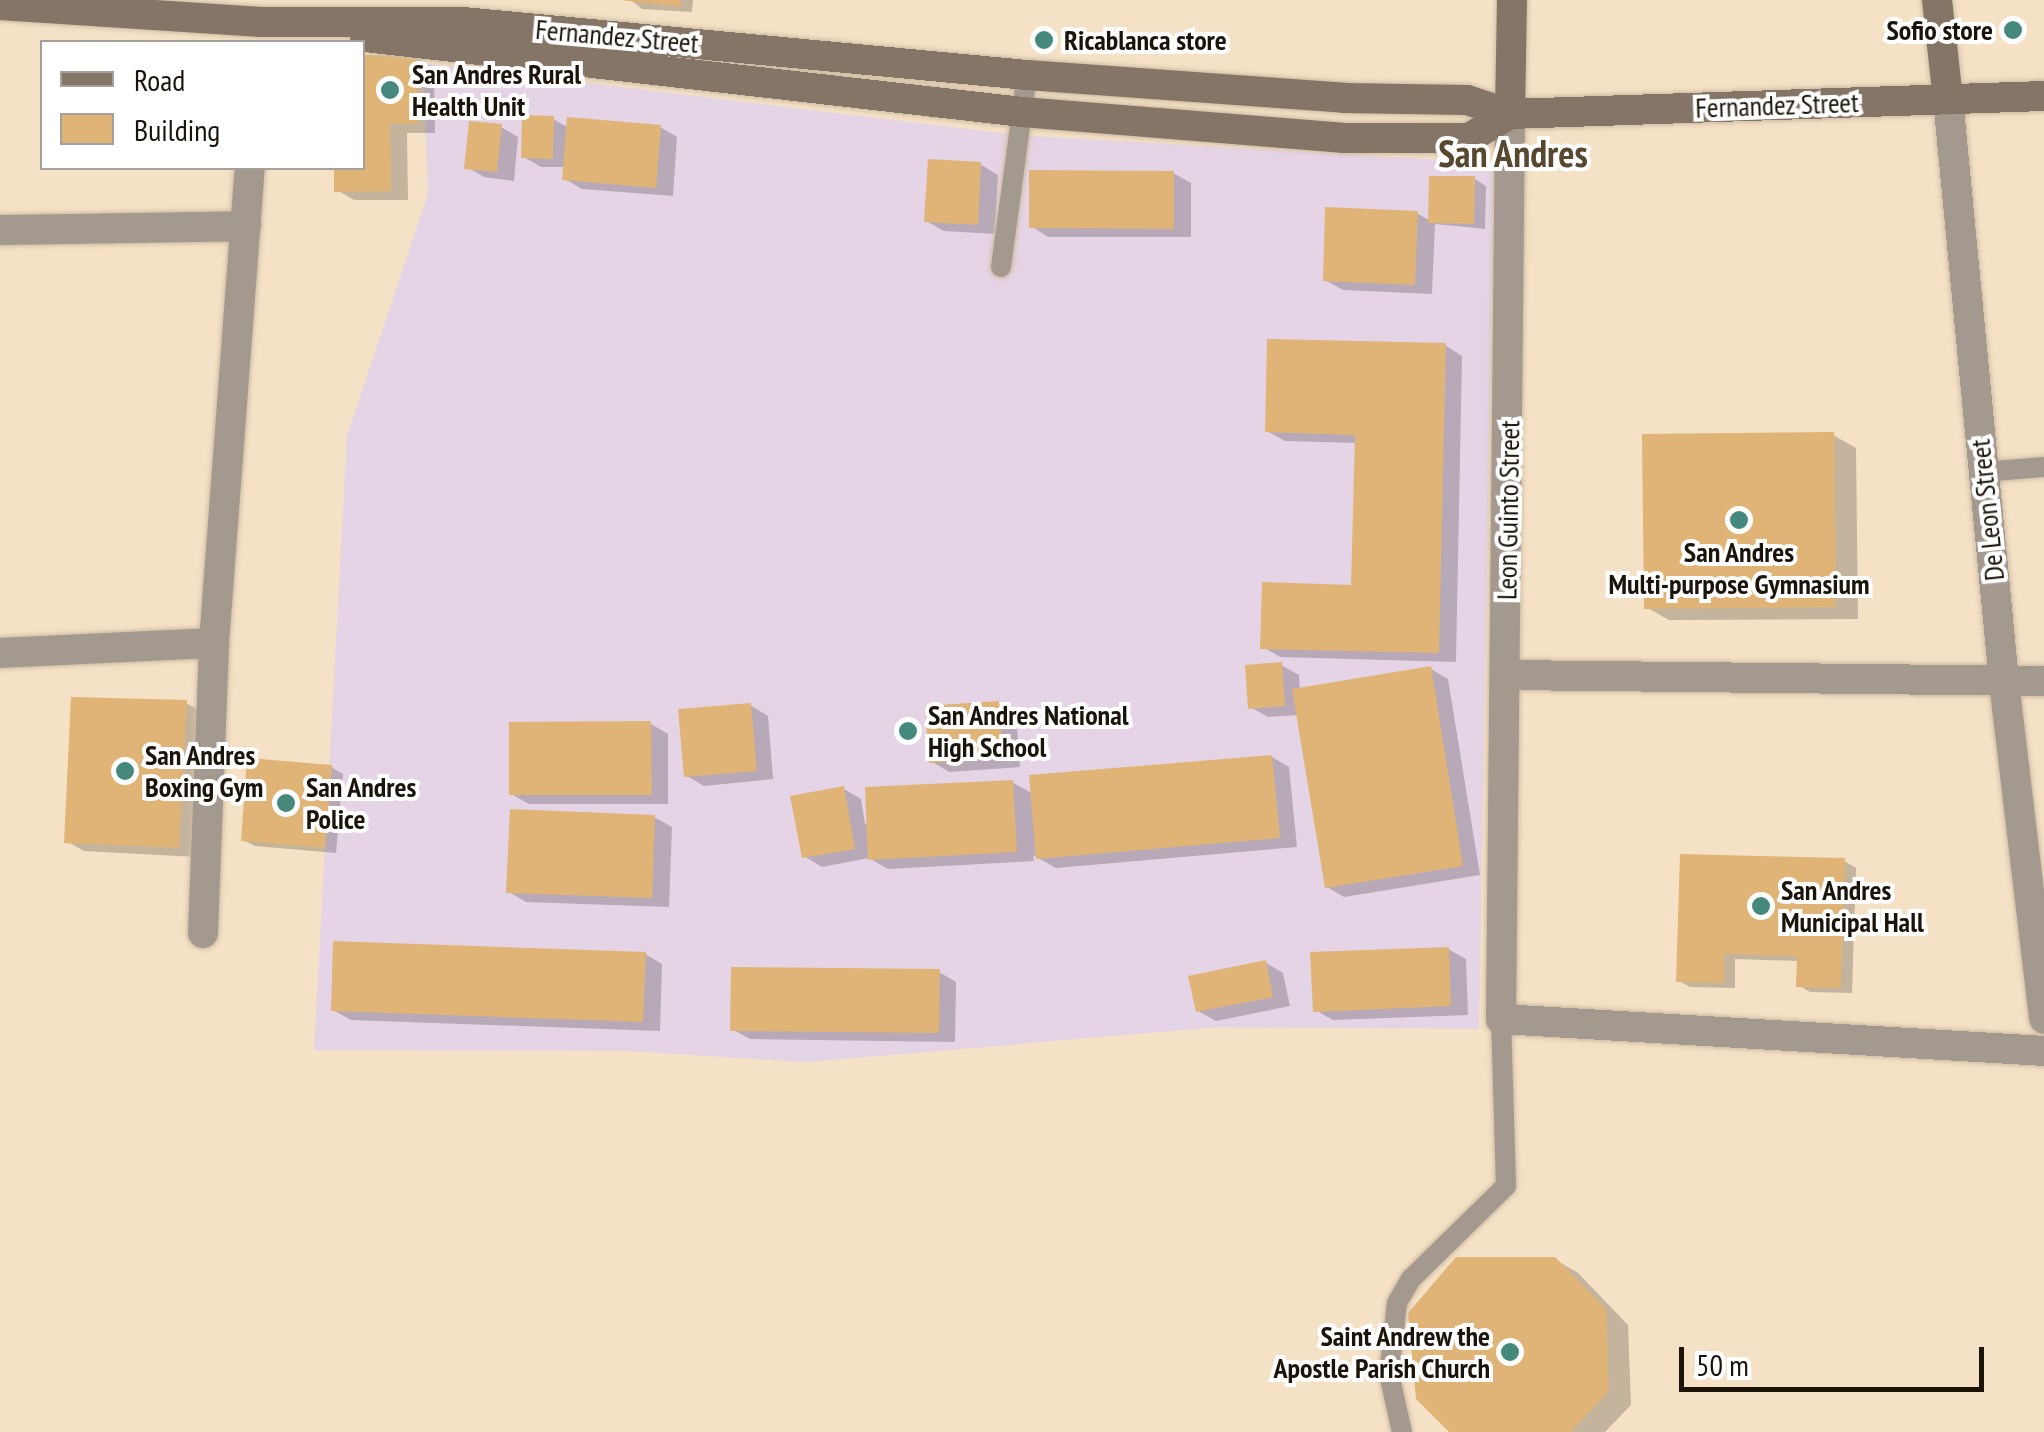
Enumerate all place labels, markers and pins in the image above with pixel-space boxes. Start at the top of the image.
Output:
place label: Sofio store [1887,13,1993,47]
marker: Sofio store [2002,19,2024,41]
place label: Ricablanca store [1064,23,1227,57]
marker: Ricablanca store [1033,29,1055,51]
place label: San Andres Rural Health Unit [412,57,582,123]
marker: San Andres Rural Health Unit [377,77,403,103]
marker: San Andres Multi-purpose Gymnasium [1728,509,1750,531]
place label: San Andres Multi-purpose Gymnasium [1608,535,1870,601]
place label: San Andres National High School [928,698,1129,764]
marker: San Andres National High School [897,720,919,742]
place label: San Andres Boxing Gym [145,738,264,804]
marker: San Andres Boxing Gym [114,760,136,782]
place label: San Andres Police [306,770,417,836]
marker: San Andres Police [275,792,297,814]
place label: San Andres Municipal Hall [1781,873,1924,939]
marker: San Andres Municipal Hall [1750,895,1772,917]
place label: Saint Andrew the Apostle Parish Church [1273,1319,1490,1385]
marker: Saint Andrew the Apostle Parish Church [1499,1341,1521,1363]

